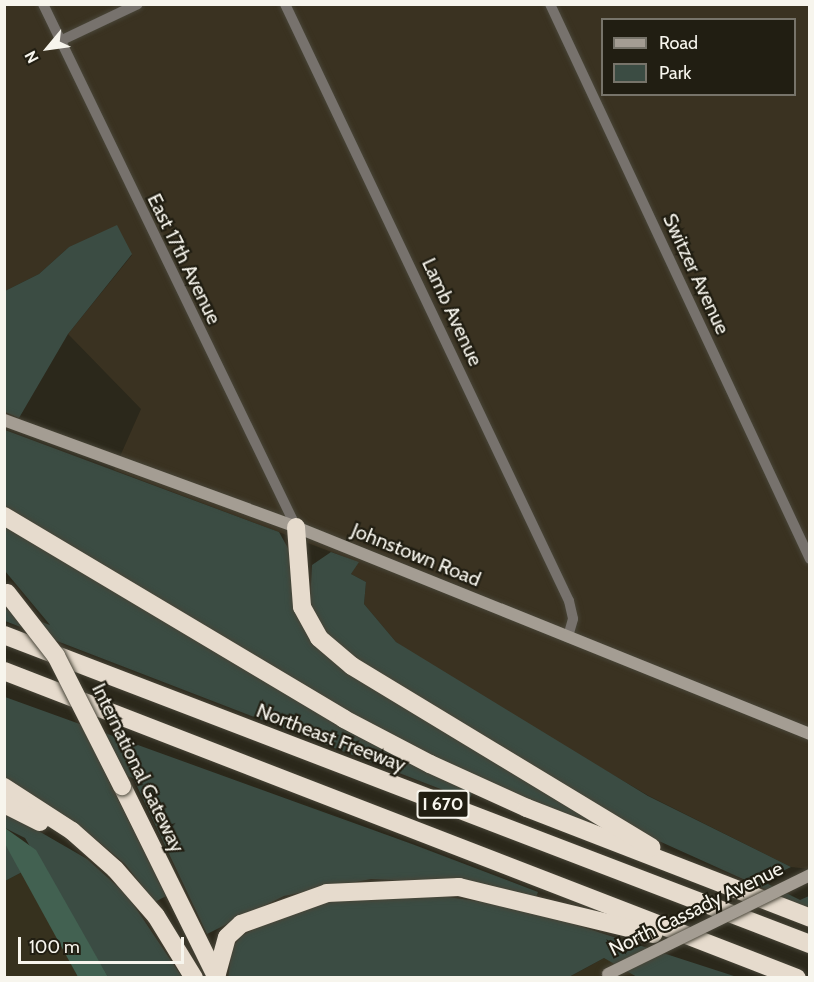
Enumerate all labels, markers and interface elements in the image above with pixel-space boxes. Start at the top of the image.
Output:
north arrow [18,18,78,78]
legend [601,18,796,96]
text: Road [659,32,698,54]
text: N [21,47,43,67]
text: Park [659,62,691,84]
street label: East 17th Avenue [142,190,226,328]
street label: Switzer Avenue [658,210,734,338]
street label: Lamb Avenue [417,254,487,370]
street label: Johnstown Road [348,518,484,592]
street label: International Gateway [87,680,189,856]
street label: Northeast Freeway [253,699,409,777]
road number: I 670 [416,789,470,819]
street label: North Cassady Avenue [605,856,787,962]
scale bar [21,925,188,963]
text: 100 m [29,936,80,958]

